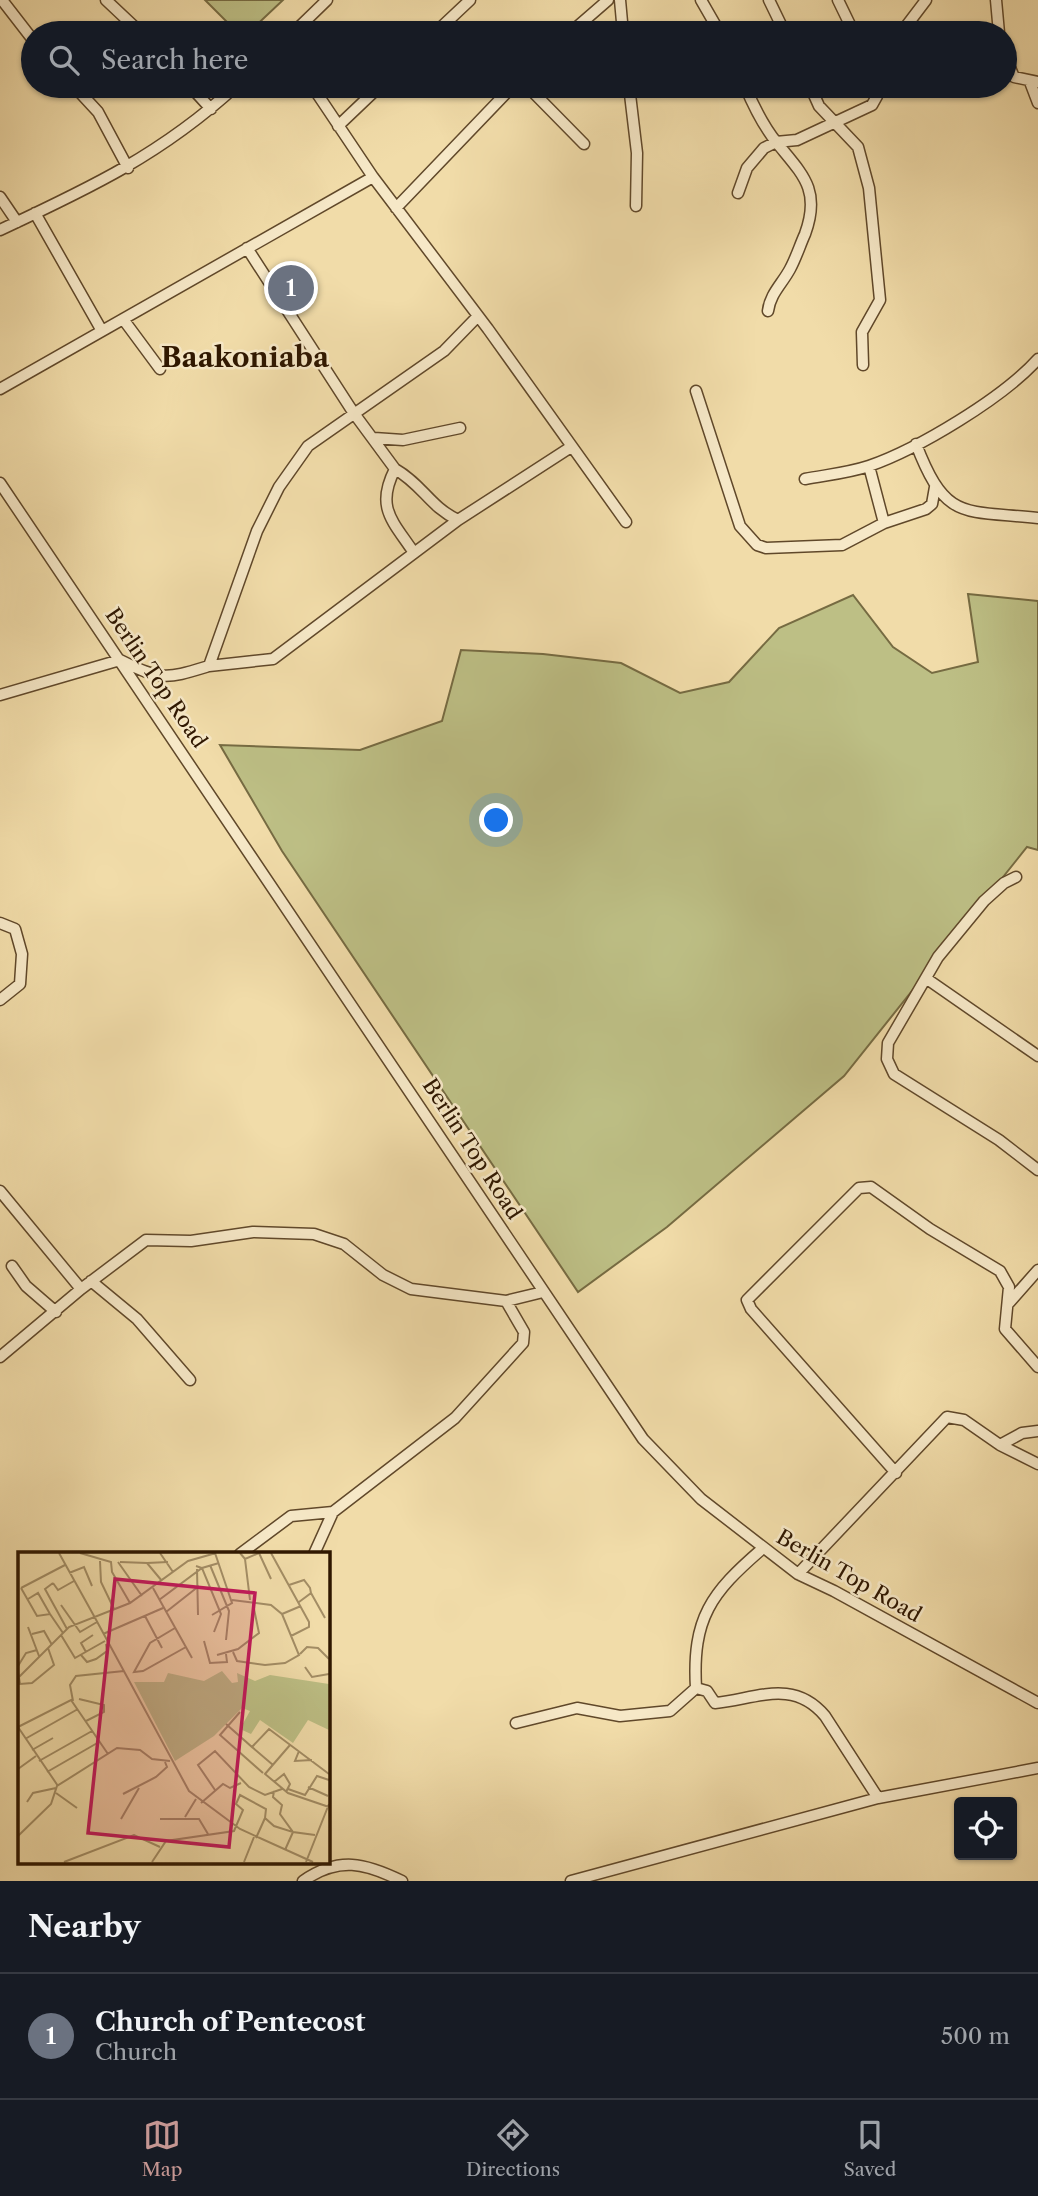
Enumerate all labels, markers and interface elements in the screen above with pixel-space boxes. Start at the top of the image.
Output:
search box [21,21,1017,98]
icon: search [45,41,83,79]
text: Search here [101,44,248,76]
pin: 1 [268,262,314,314]
district label: Baakoniaba [161,340,330,374]
street label: Berlin Top Road [100,603,213,753]
your location [479,803,513,837]
street label: Berlin Top Road [418,1074,527,1224]
street label: Berlin Top Road [772,1524,926,1627]
inset map [18,1552,329,1864]
map controls [954,1797,1017,1860]
button: locate [954,1797,1017,1860]
text: Nearby [28,1908,141,1945]
text: Church of Pentecost [95,2006,365,2038]
text: 1 [46,2022,56,2050]
text: 500 m [941,2022,1010,2050]
text: Church [95,2038,177,2066]
tab: Map [142,2116,183,2181]
tab: Directions [466,2116,560,2181]
tab: Saved [843,2116,896,2181]

